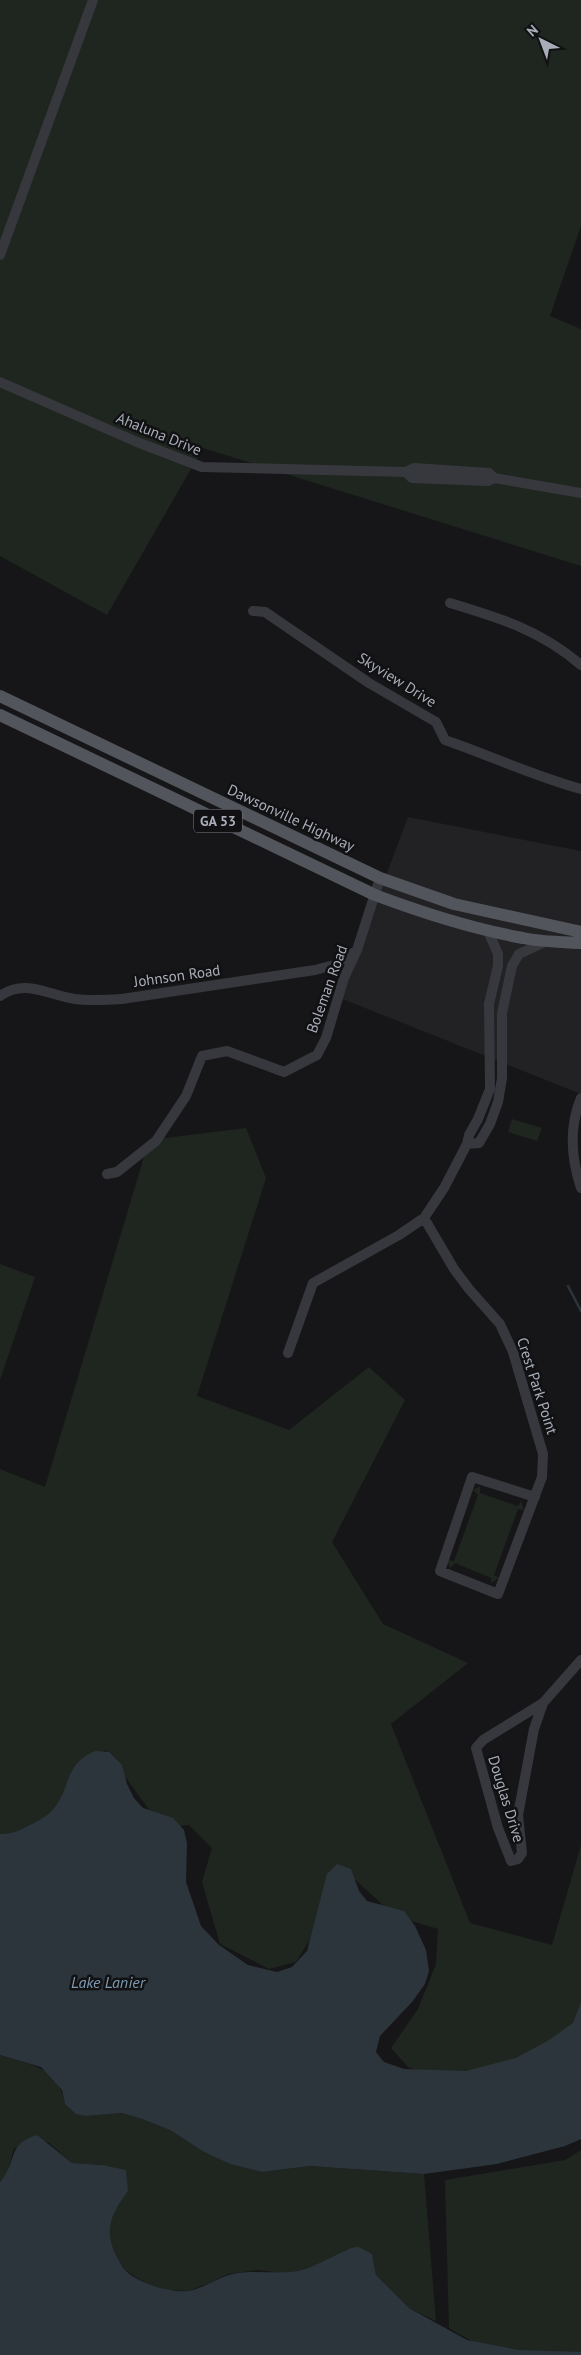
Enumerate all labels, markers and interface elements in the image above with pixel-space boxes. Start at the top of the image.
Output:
north arrow [516,15,566,65]
text: N [523,21,542,40]
street label: Ahaluna Drive [114,408,205,459]
street label: Skyview Drive [354,648,440,711]
street label: Dawsonville Highway [225,780,358,855]
road number: GA 53 [194,809,242,832]
street label: Boleman Road [302,942,351,1035]
street label: Johnson Road [131,960,221,991]
street label: Crest Park Point [513,1335,562,1437]
street label: Douglas Drive [484,1753,529,1845]
water label: Lake Lanier [71,1972,147,1992]

